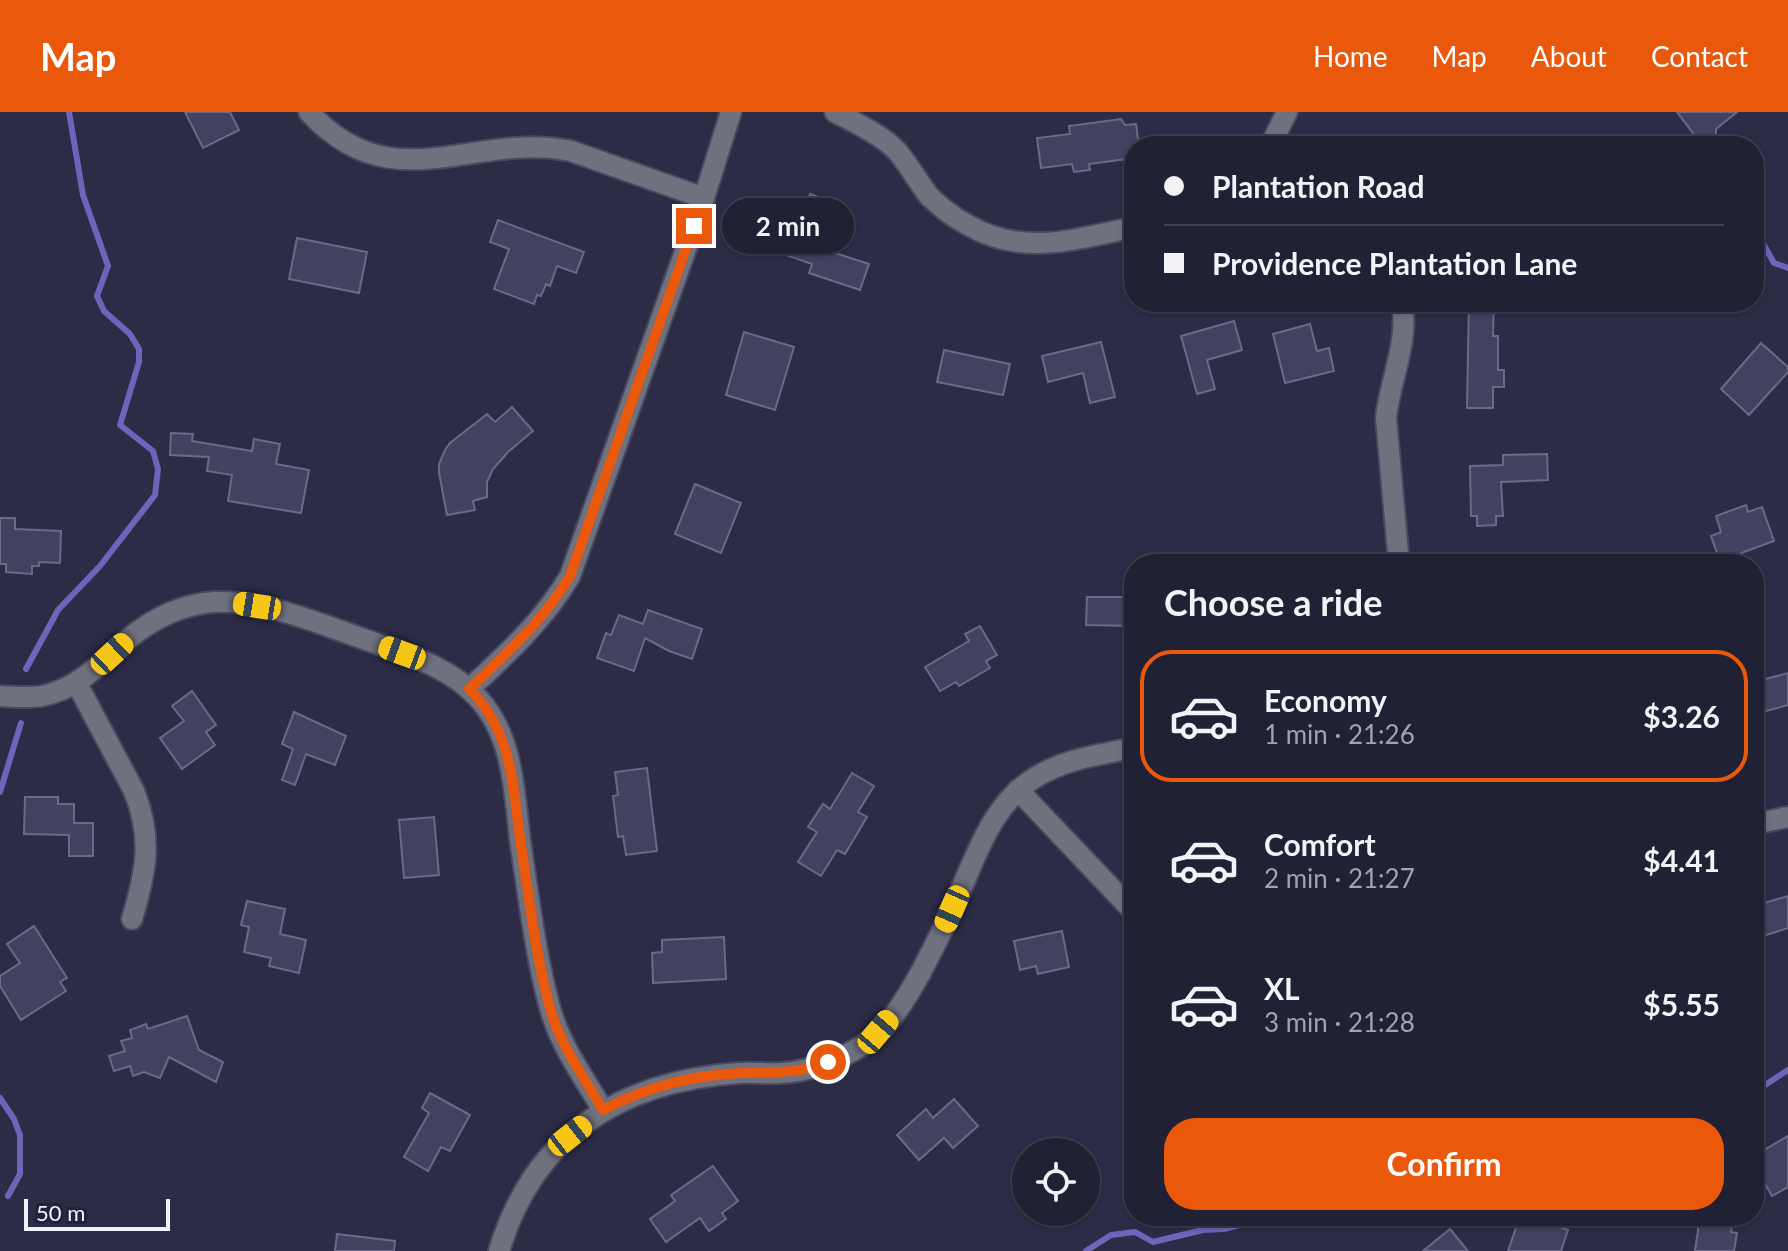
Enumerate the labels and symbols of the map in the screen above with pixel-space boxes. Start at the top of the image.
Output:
callout: 2 min [722,198,854,254]
route end [676,208,712,244]
car [231,590,283,622]
car [86,629,138,679]
car [375,634,429,672]
car [931,882,973,936]
car [853,1006,903,1058]
route start [810,1044,846,1080]
car [544,1112,596,1160]
scale bar [24,1195,170,1231]

